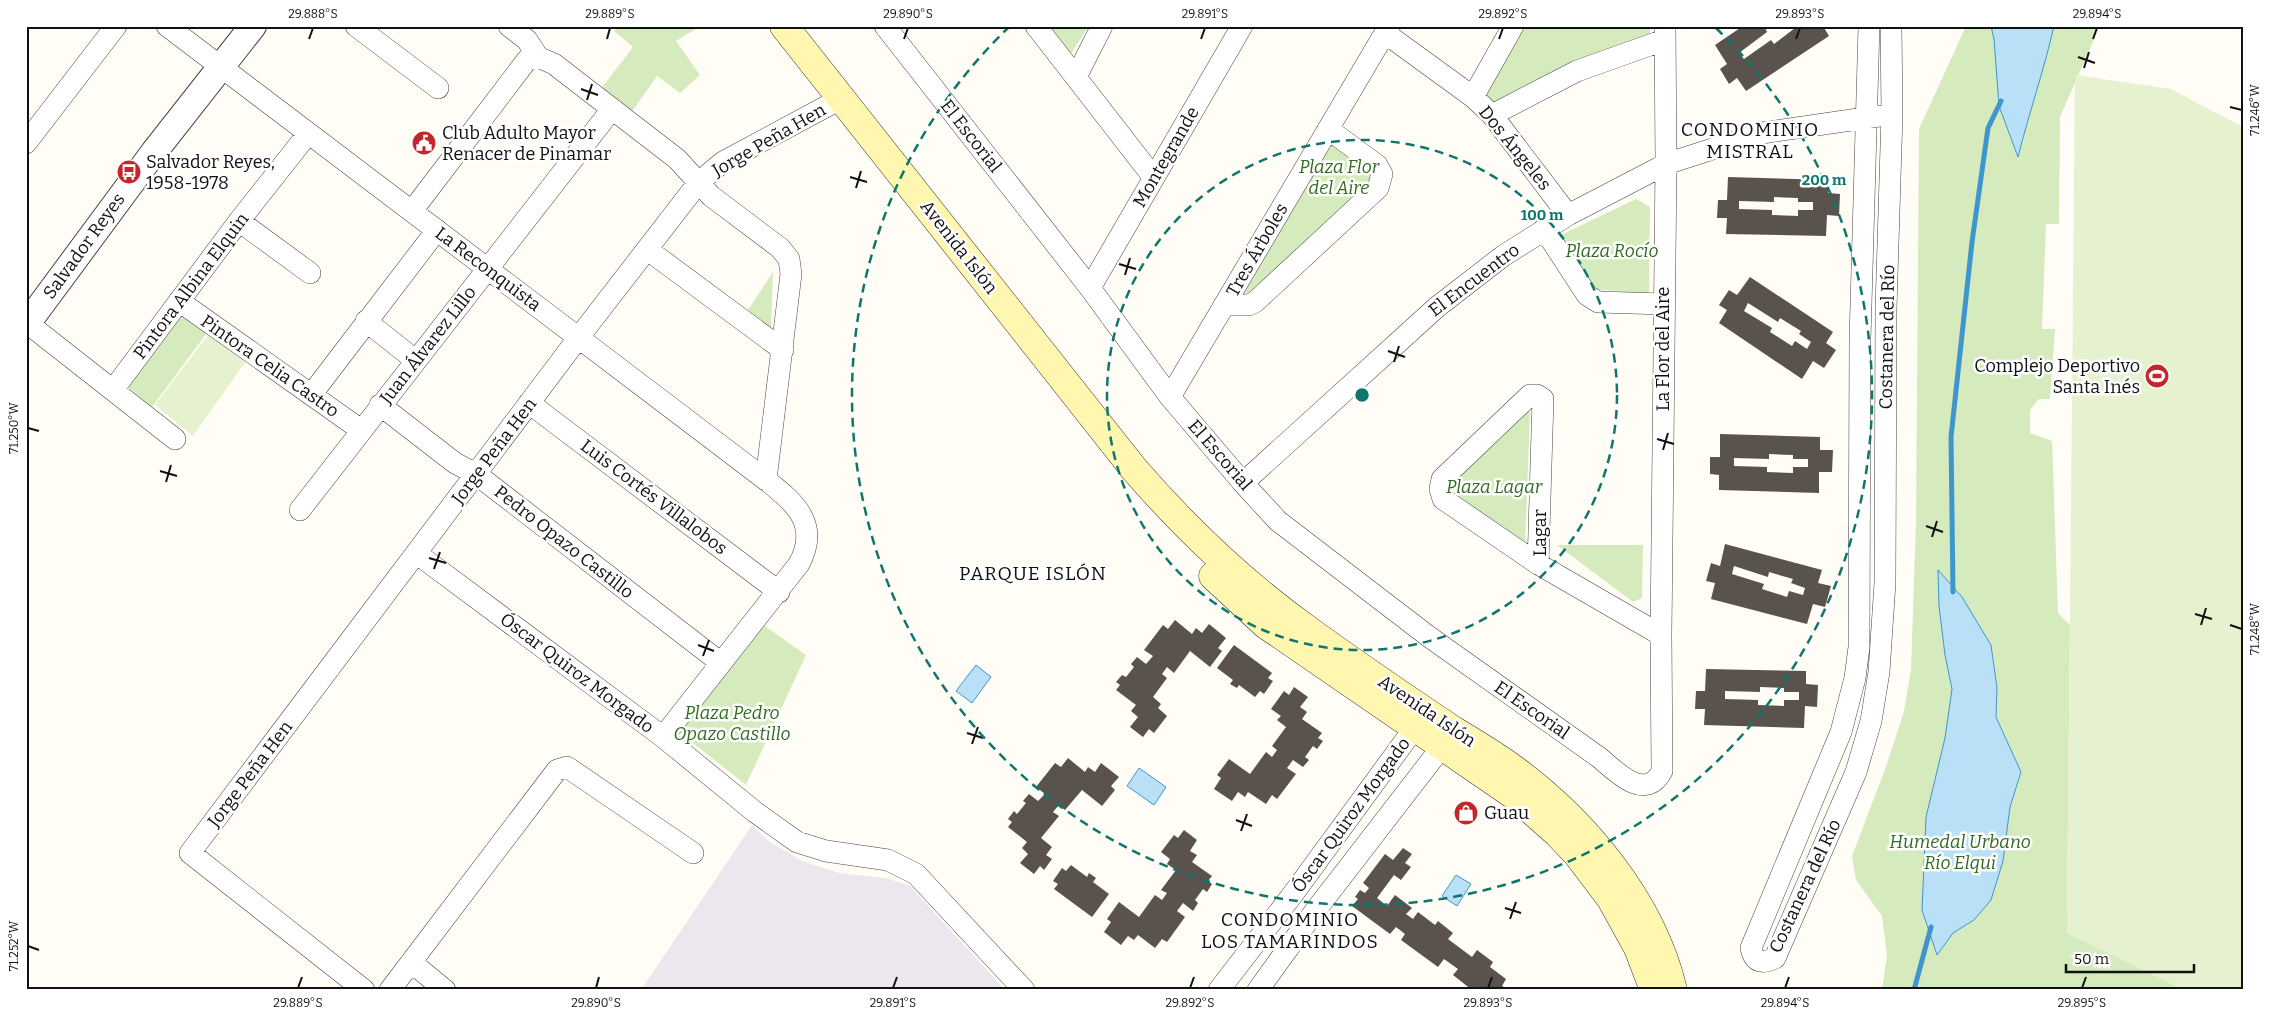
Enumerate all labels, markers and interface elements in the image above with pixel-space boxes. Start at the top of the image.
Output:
text: 29.888°S [288,7,338,21]
text: 29.889°S [585,7,635,21]
text: 29.890°S [883,7,933,21]
text: 29.891°S [1182,7,1228,21]
text: 29.892°S [1479,7,1527,21]
text: 29.893°S [1776,7,1824,21]
text: 29.894°S [2073,7,2121,21]
text: 71.246°W [2248,84,2262,136]
street label: El Escorial [936,95,1006,177]
street label: Jorge Peña Hen [707,98,830,182]
street label: Dos Ángeles [1474,101,1556,195]
street label: Montegrande [1128,103,1204,211]
district label: CONDOMINIO MISTRAL [1681,118,1819,163]
place label: Club Adulto Mayor Renacer de Pinamar [442,122,611,165]
public building icon: Club Adulto Mayor Renacer de Pinamar [411,130,437,156]
place label: Salvador Reyes, 1958-1978 [146,151,275,194]
park label: Plaza Flor del Aire [1299,156,1380,199]
bus stop icon: Salvador Reyes, 1958-1978 [116,159,142,185]
text: 200 m [1802,171,1847,189]
street label: Salvador Reyes [38,189,130,303]
street label: Avenida Islón [916,196,1003,299]
street label: Tres Árboles [1221,199,1293,301]
text: 100 m [1521,206,1564,224]
street label: Pintora Albina Elquin [129,208,254,364]
street label: La Reconquista [431,222,545,316]
street label: El Encuentro [1424,239,1524,321]
park label: Plaza Rocío [1566,240,1658,262]
street label: Costanera del Río [1875,264,1899,410]
street label: Juan Álvarez Lillo [375,282,481,409]
street label: La Flor del Aire [1652,287,1674,411]
street label: Pintora Celia Castro [197,310,343,422]
place label: Complejo Deportivo Santa Inés [1974,355,2140,398]
sports icon: Complejo Deportivo Santa Inés [2144,363,2170,389]
centre of rings [1353,386,1371,404]
street label: Jorge Peña Hen [446,393,541,509]
text: 71.250°W [7,401,21,454]
street label: El Escorial [1183,415,1257,495]
street label: Luis Cortés Villalobos [576,435,732,559]
park label: Plaza Lagar [1446,476,1543,498]
street label: Pedro Opazo Castillo [490,481,638,603]
street label: Lagar [1529,509,1551,557]
district label: PARQUE ISLÓN [959,562,1107,585]
text: 71.248°W [2248,602,2262,655]
street label: Óscar Quiroz Morgado [496,608,658,738]
street label: Avenida Islón [1374,670,1481,752]
street label: El Escorial [1490,676,1574,744]
park label: Plaza Pedro Opazo Castillo [673,702,791,745]
street label: Jorge Peña Hen [202,716,297,832]
street label: Óscar Quiroz Morgado [1287,733,1415,897]
shop icon: Guau [1453,800,1479,826]
place label: Guau [1484,802,1529,824]
street label: Costanera del Río [1764,816,1846,956]
park label: Humedal Urbano Río Elqui [1889,831,2031,874]
district label: CONDOMINIO LOS TAMARINDOS [1201,908,1379,953]
text: 71.252°W [7,920,21,971]
scale bar [2066,941,2194,973]
text: 50 m [2074,950,2110,968]
text: 29.889°S [273,996,323,1010]
text: 29.890°S [571,996,621,1010]
text: 29.891°S [870,996,916,1010]
text: 29.892°S [1166,996,1214,1010]
text: 29.893°S [1464,996,1512,1010]
text: 29.894°S [1761,996,1809,1010]
text: 29.895°S [2058,996,2106,1010]

